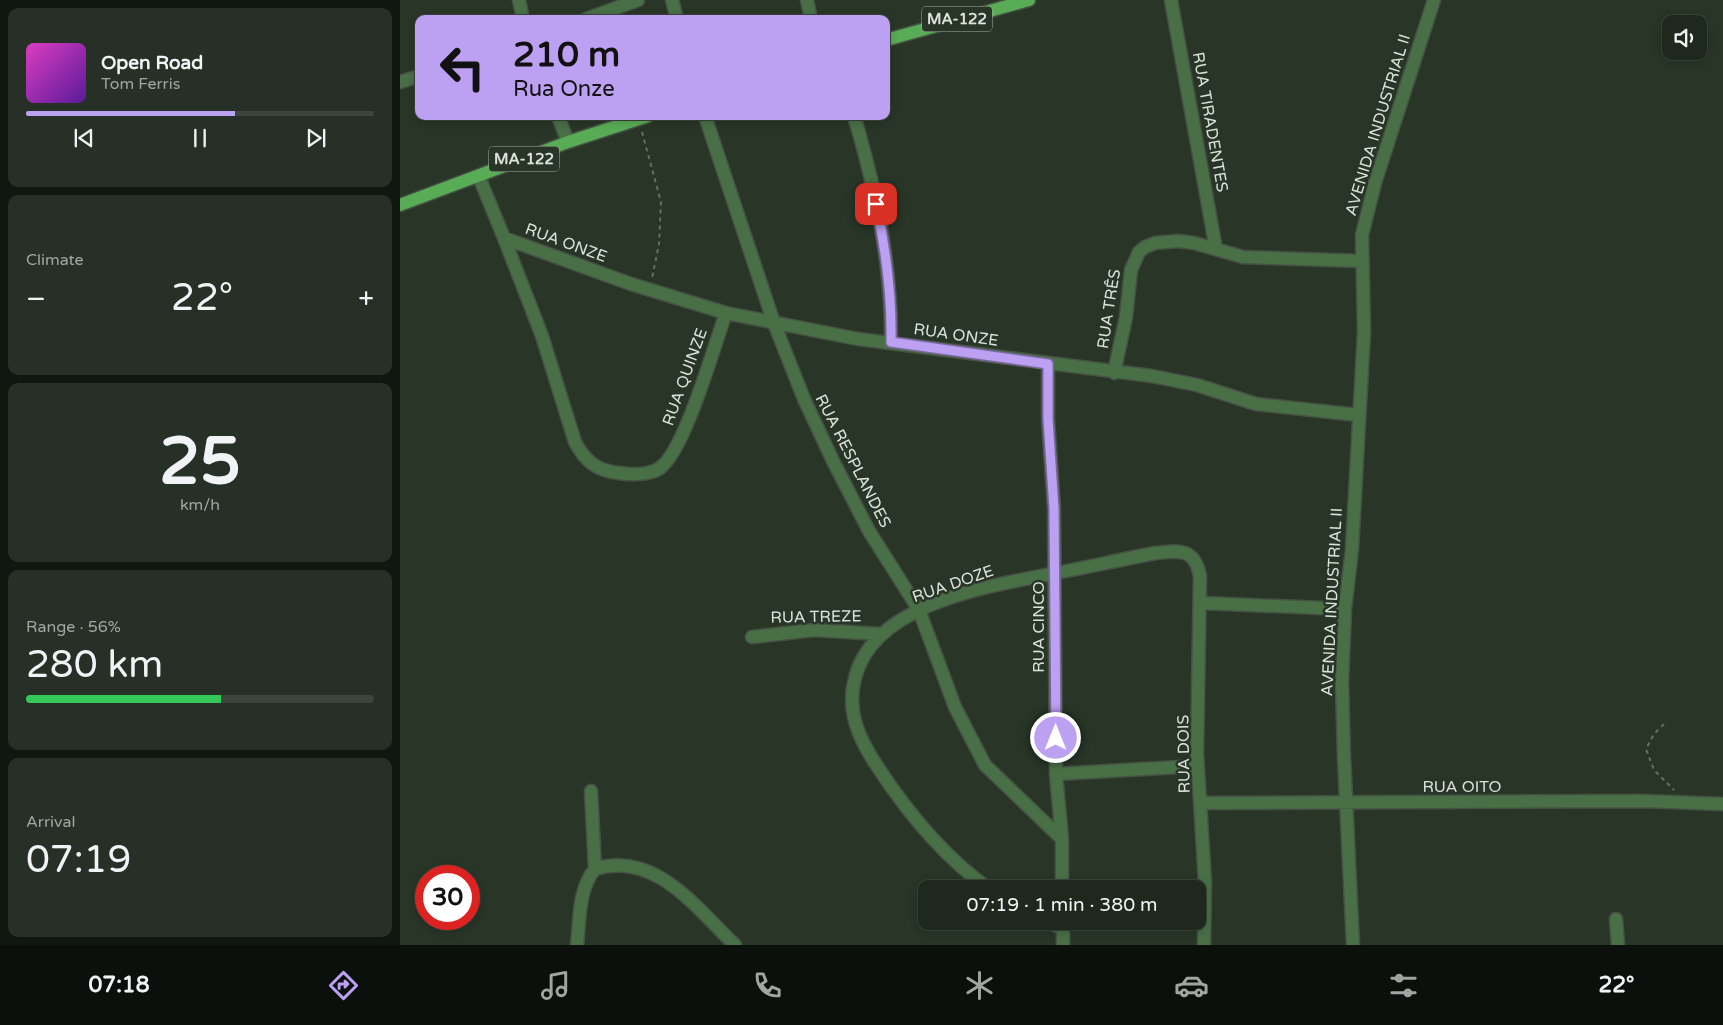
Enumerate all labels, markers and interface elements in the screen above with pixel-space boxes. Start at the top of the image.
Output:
road number: MA-122 [922,6,992,32]
map controls [1662,15,1707,60]
button: sound [1662,15,1707,60]
street label: AVENIDA INDUSTRIAL II [1341,32,1415,218]
text: 210 m [513,34,620,76]
icon: left [430,35,495,100]
street label: RUA TIRADENTES [1188,50,1232,194]
text: Open Road [101,52,203,74]
text: Tom Ferris [101,74,180,94]
text: Rua Onze [513,76,615,102]
icon: previous [70,124,98,152]
icon: pause [186,124,214,152]
icon: next [302,124,330,152]
road number: MA-122 [489,146,559,172]
pin [855,183,897,225]
icon: arrive [862,190,890,218]
street label: RUA ONZE [522,219,610,267]
text: Climate [26,250,84,270]
street label: RUA TRÊS [1093,268,1125,350]
text: 22° [171,275,233,321]
text: − [26,282,46,316]
text: + [358,282,374,316]
street label: RUA ONZE [912,319,1000,351]
street label: RUA QUINZE [658,326,712,428]
street label: RUA RESPLANDES [811,391,895,531]
text: 25 [159,423,241,502]
text: km/h [180,495,220,515]
street label: AVENIDA INDUSTRIAL II [1317,507,1347,697]
street label: RUA DOZE [910,561,996,607]
street label: RUA CINCO [1029,581,1049,673]
street label: RUA TREZE [770,606,862,628]
text: Range · 56% [26,617,121,637]
text: 280 km [26,642,163,688]
position arrow [1029,711,1081,763]
street label: RUA DOIS [1173,714,1195,794]
street label: RUA OITO [1422,777,1502,797]
text: Arrival [26,812,75,832]
text: 07:19 [26,837,131,883]
speed limit sign: 30 [415,865,480,930]
text: 07:19 · 1 min · 380 m [966,894,1158,916]
icon: directions [326,968,361,1003]
icon: music [538,968,573,1003]
icon: phone [750,968,785,1003]
icon: climate [962,968,997,1003]
icon: car [1174,968,1209,1003]
icon: filters [1386,968,1421,1003]
text: 07:18 [89,972,149,998]
text: 22° [1598,972,1634,998]

